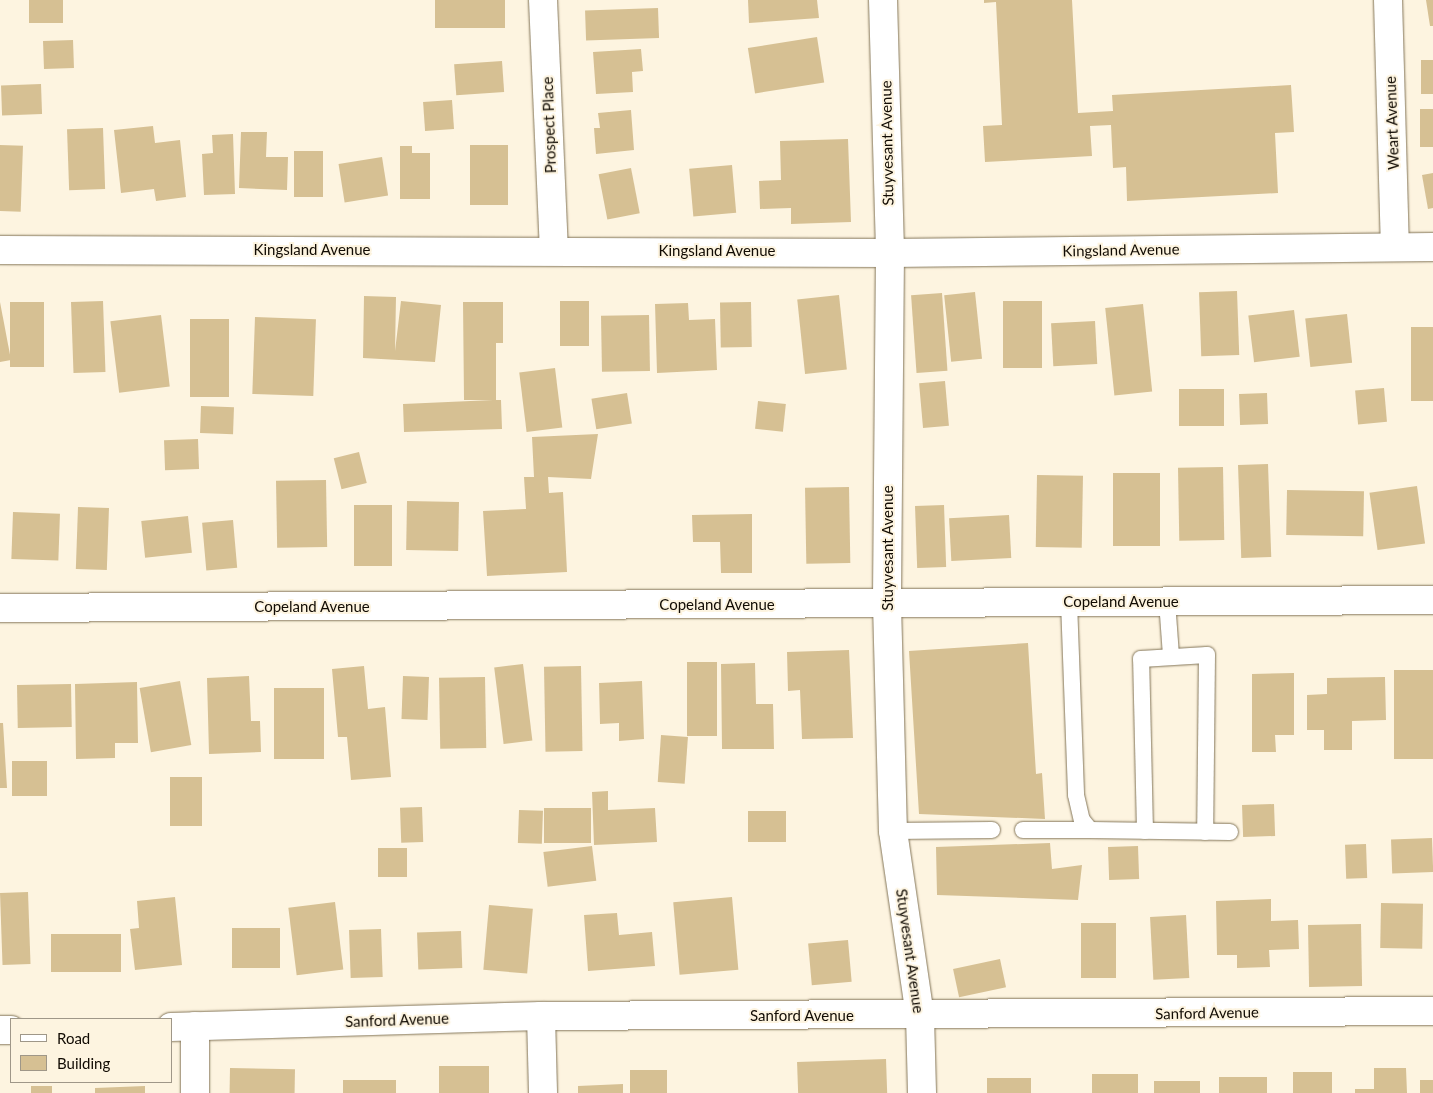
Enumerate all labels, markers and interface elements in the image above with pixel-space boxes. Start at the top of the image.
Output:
street label: Prospect Place [538,76,560,174]
street label: Weart Avenue [1381,76,1403,170]
street label: Stuyvesant Avenue [877,80,897,206]
street label: Kingsland Avenue [1062,240,1180,260]
street label: Kingsland Avenue [253,241,371,259]
street label: Kingsland Avenue [658,242,776,260]
street label: Stuyvesant Avenue [879,485,897,611]
street label: Copeland Avenue [1063,593,1179,611]
street label: Copeland Avenue [659,596,775,614]
street label: Copeland Avenue [254,598,370,616]
street label: Stuyvesant Avenue [892,887,928,1015]
street label: Sanford Avenue [1155,1003,1259,1023]
street label: Sanford Avenue [750,1007,854,1025]
street label: Sanford Avenue [345,1009,449,1031]
legend [10,1018,172,1083]
text: Road [57,1029,90,1047]
text: Building [57,1054,110,1072]

